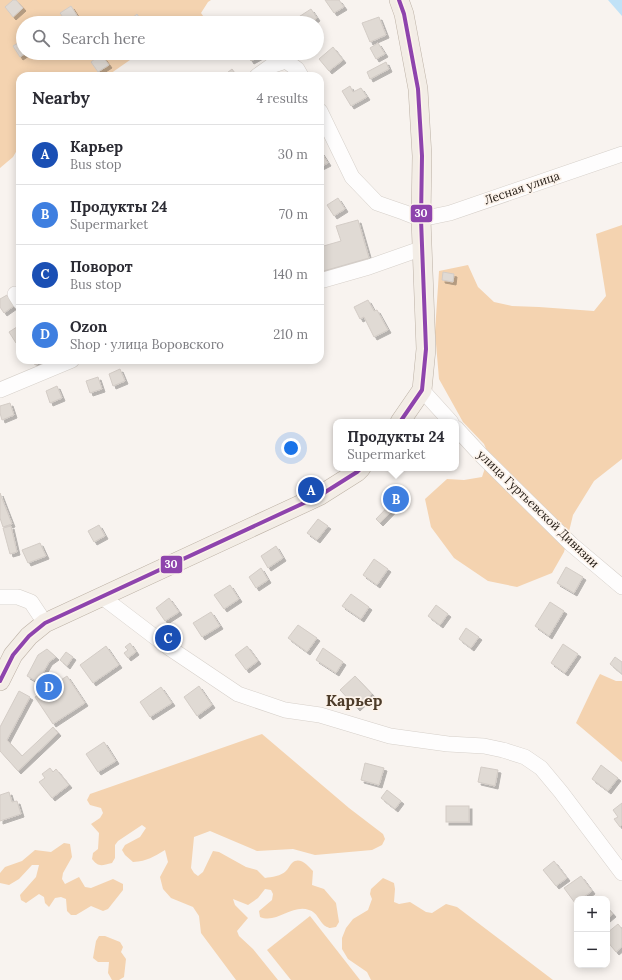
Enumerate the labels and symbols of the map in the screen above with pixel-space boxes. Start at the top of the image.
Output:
street label: Лесная улица [482,168,562,207]
line badge: 30 [410,204,433,223]
text: 30 [414,206,428,220]
your location [281,438,301,458]
street label: улица Гуртьевской Дивизии [474,447,602,571]
pin: A [298,475,324,505]
pin: B [383,484,409,514]
line badge: 30 [160,555,183,574]
text: 30 [164,557,178,571]
pin: C [155,623,181,653]
pin: D [36,672,62,702]
district label: Карьер [326,690,383,710]

